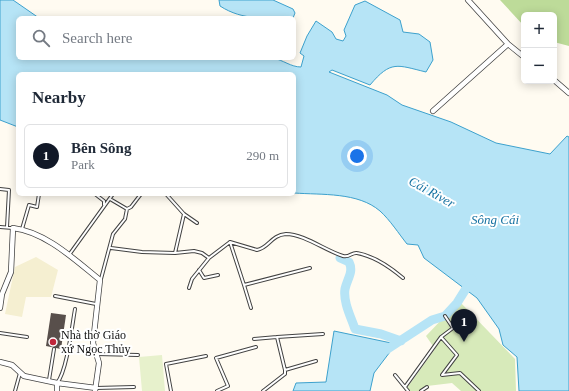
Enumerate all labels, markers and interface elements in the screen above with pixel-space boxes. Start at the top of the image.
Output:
map controls [521,12,557,84]
button: + [521,12,557,48]
search box [16,16,296,60]
icon: search [30,27,52,49]
text: Search here [62,30,132,46]
button: − [521,48,557,84]
text: Nearby [32,88,86,107]
text: Bên Sông [71,140,131,156]
your location [347,146,367,166]
text: 1 [43,148,49,163]
text: 290 m [246,148,279,163]
text: Park [71,157,95,172]
water label: Cái River [406,173,458,211]
water label: Sông Cái [471,212,519,227]
pin: 1 [451,309,477,342]
place label: Nhà thờ Giáo xứ Ngọc Thủy [61,328,131,356]
marker: Nhà thờ Giáo xứ Ngọc Thủy [48,337,58,347]

